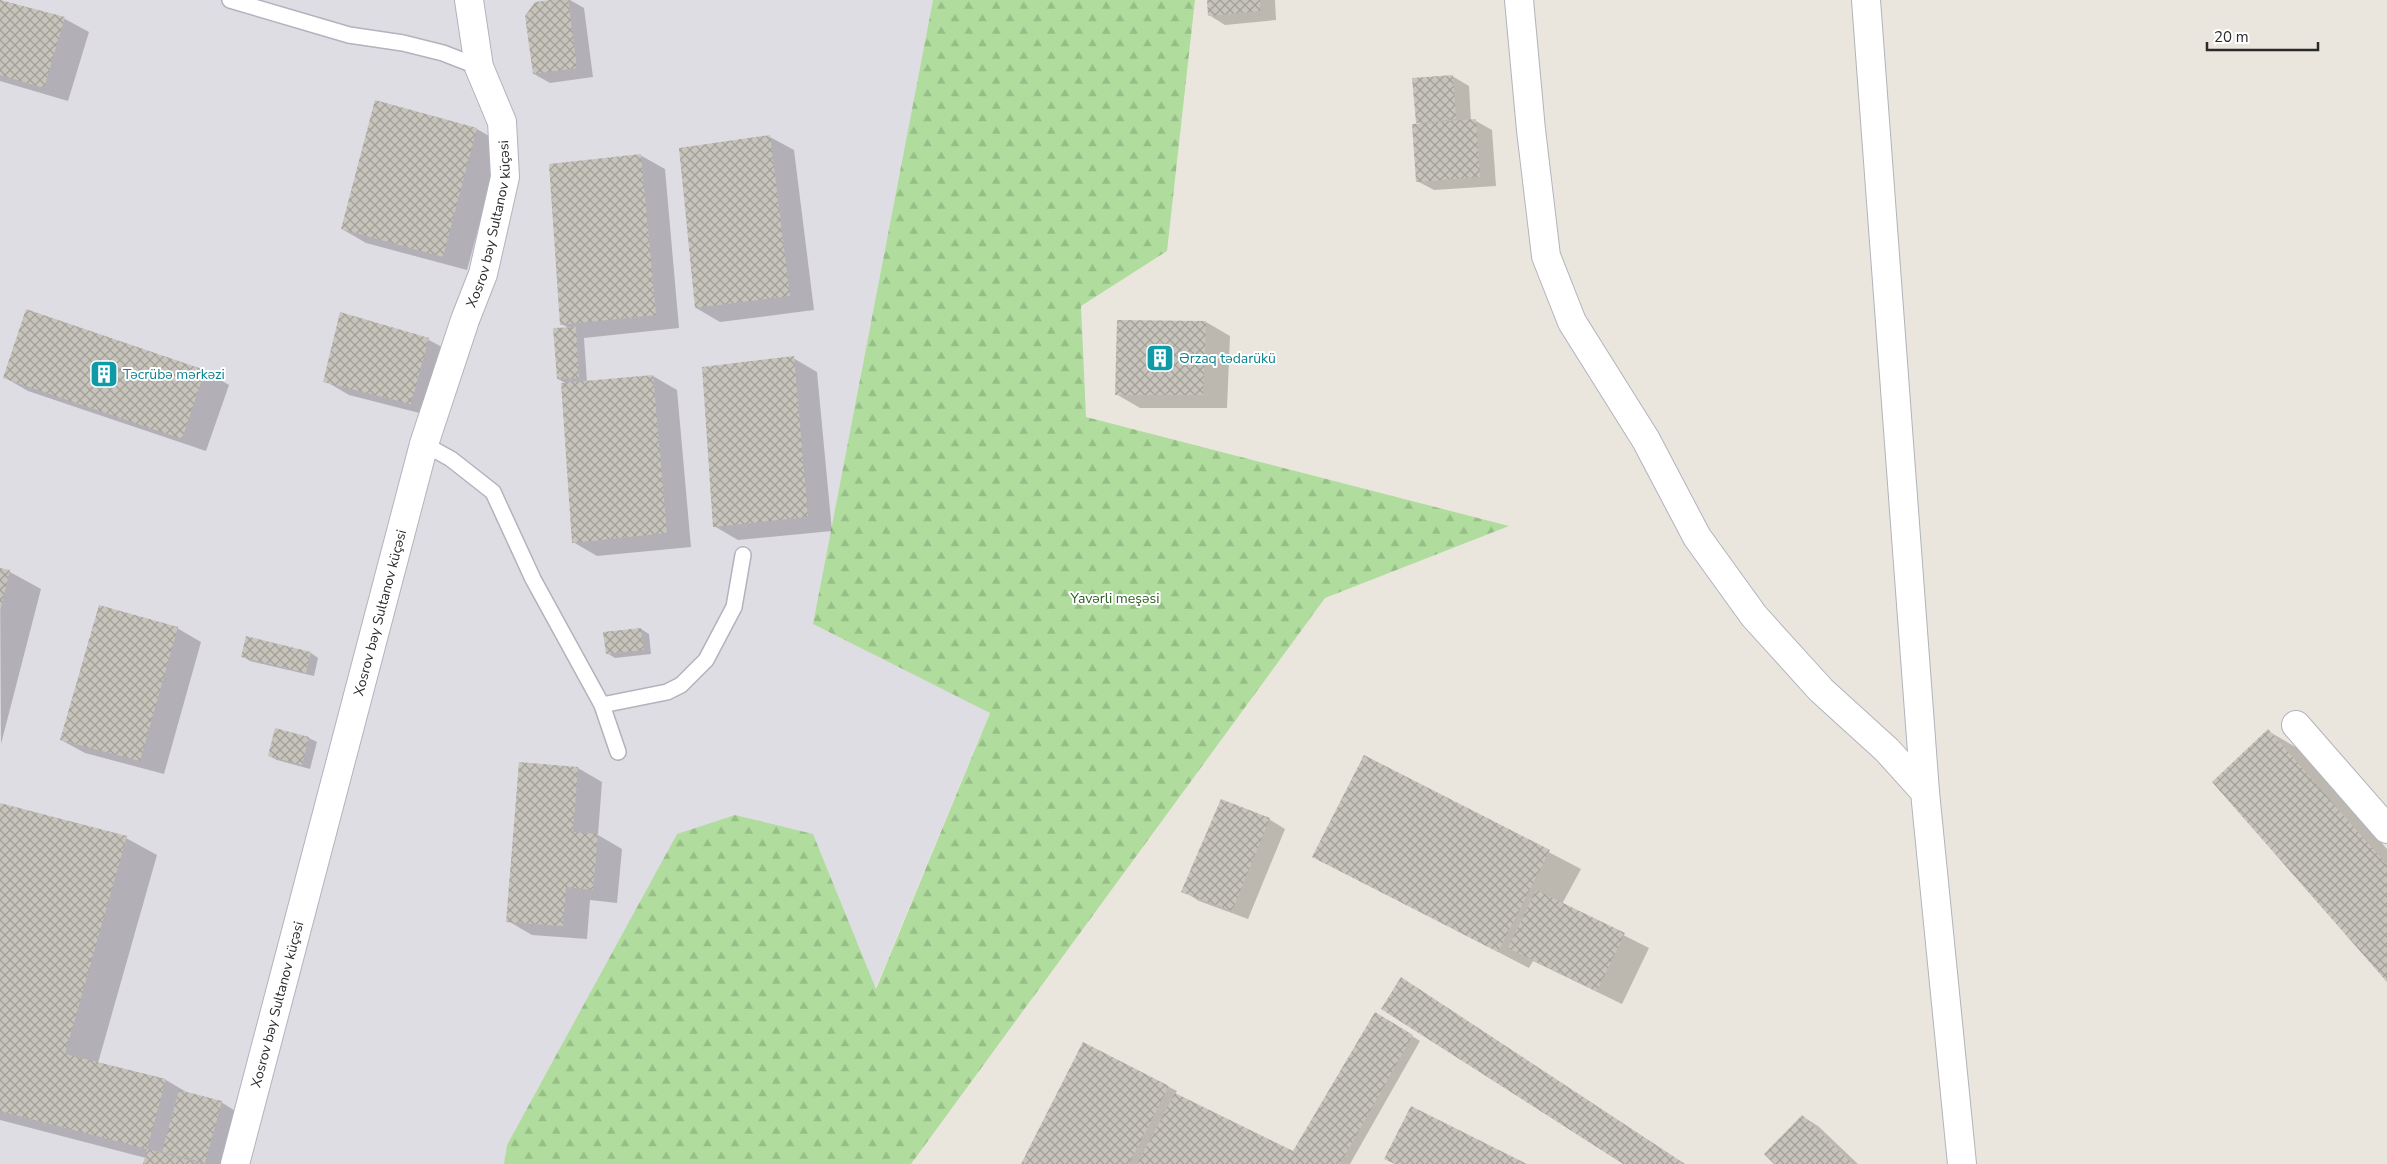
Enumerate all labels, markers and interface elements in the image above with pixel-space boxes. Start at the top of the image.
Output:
scale bar [2207,20,2318,52]
text: 20 m [2214,27,2249,47]
street label: Xosrov bəy Sultanov küçəsi [461,140,515,310]
building icon: Ərzaq tədarükü [1145,343,1175,373]
place label: Ərzaq tədarükü [1179,349,1276,368]
building icon: Təcrübə mərkəzi [89,359,119,389]
place label: Təcrübə mərkəzi [123,365,225,384]
street label: Xosrov bəy Sultanov küçəsi [349,527,411,698]
park label: Yavərli meşəsi [1070,589,1159,608]
street label: Xosrov bəy Sultanov küçəsi [246,919,308,1090]

